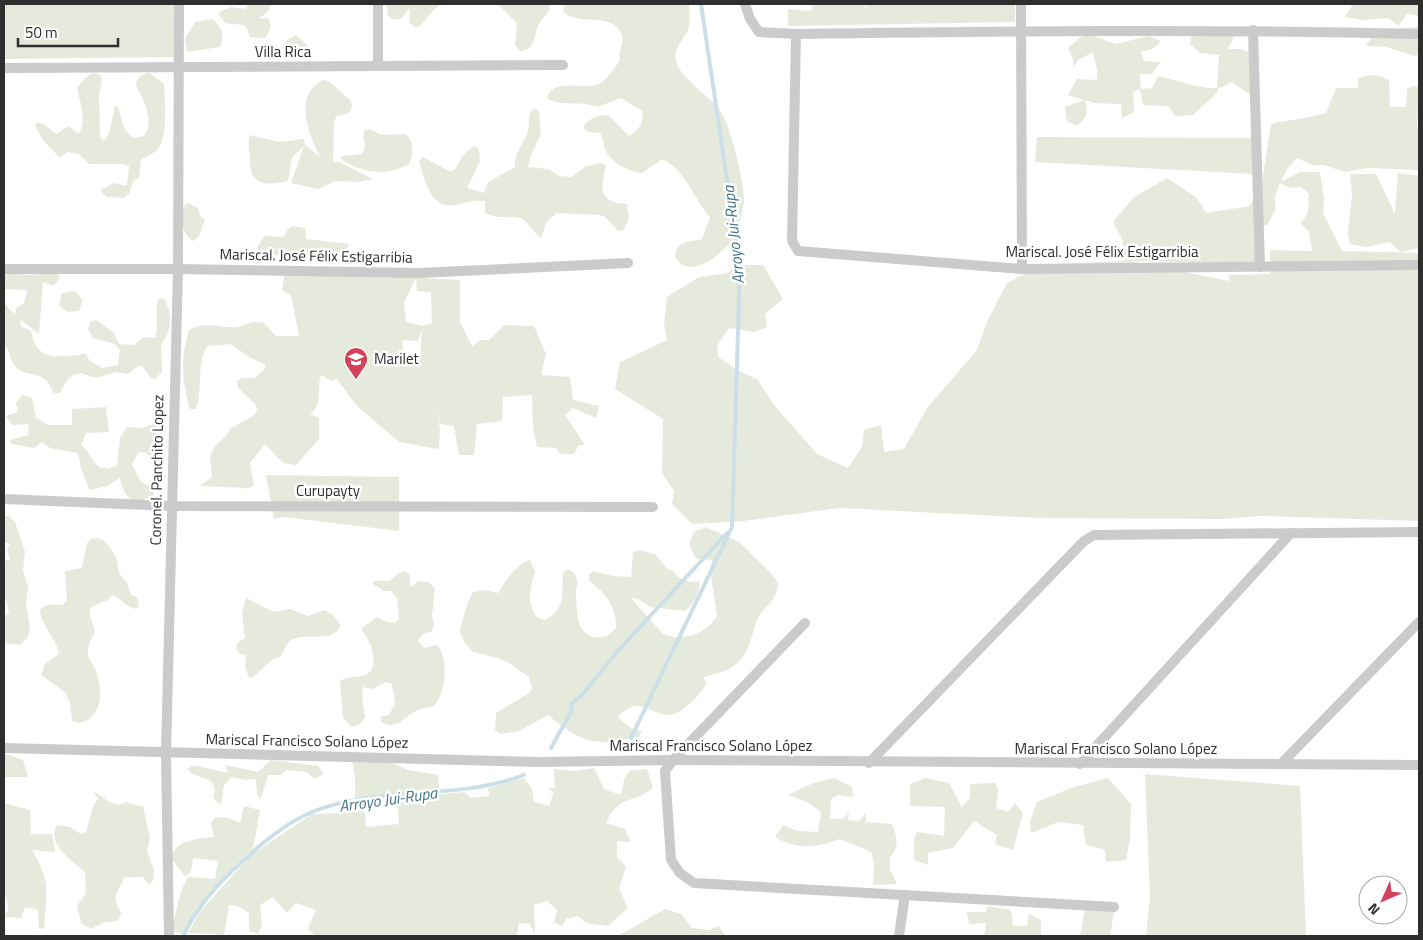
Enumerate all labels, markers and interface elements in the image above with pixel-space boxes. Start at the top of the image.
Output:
scale bar [18,15,118,47]
text: 50 m [25,21,58,44]
street label: Villa Rica [255,40,312,63]
water label: Arroyo Jui-Rupa [716,184,750,285]
street label: Mariscal. José Félix Estigarribia [1005,240,1199,263]
street label: Mariscal. José Félix Estigarribia [219,242,413,269]
school or university icon: Marilet [343,346,369,380]
place label: Marilet [374,347,420,370]
street label: Coronel. Panchito Lopez [144,394,169,545]
street label: Curupayty [296,479,360,502]
street label: Mariscal Francisco Solano López [205,727,409,754]
street label: Mariscal Francisco Solano López [610,734,813,757]
street label: Mariscal Francisco Solano López [1015,737,1218,760]
water label: Arroyo Jui-Rupa [337,780,440,818]
north arrow [1358,875,1408,925]
text: N [1363,899,1384,920]

